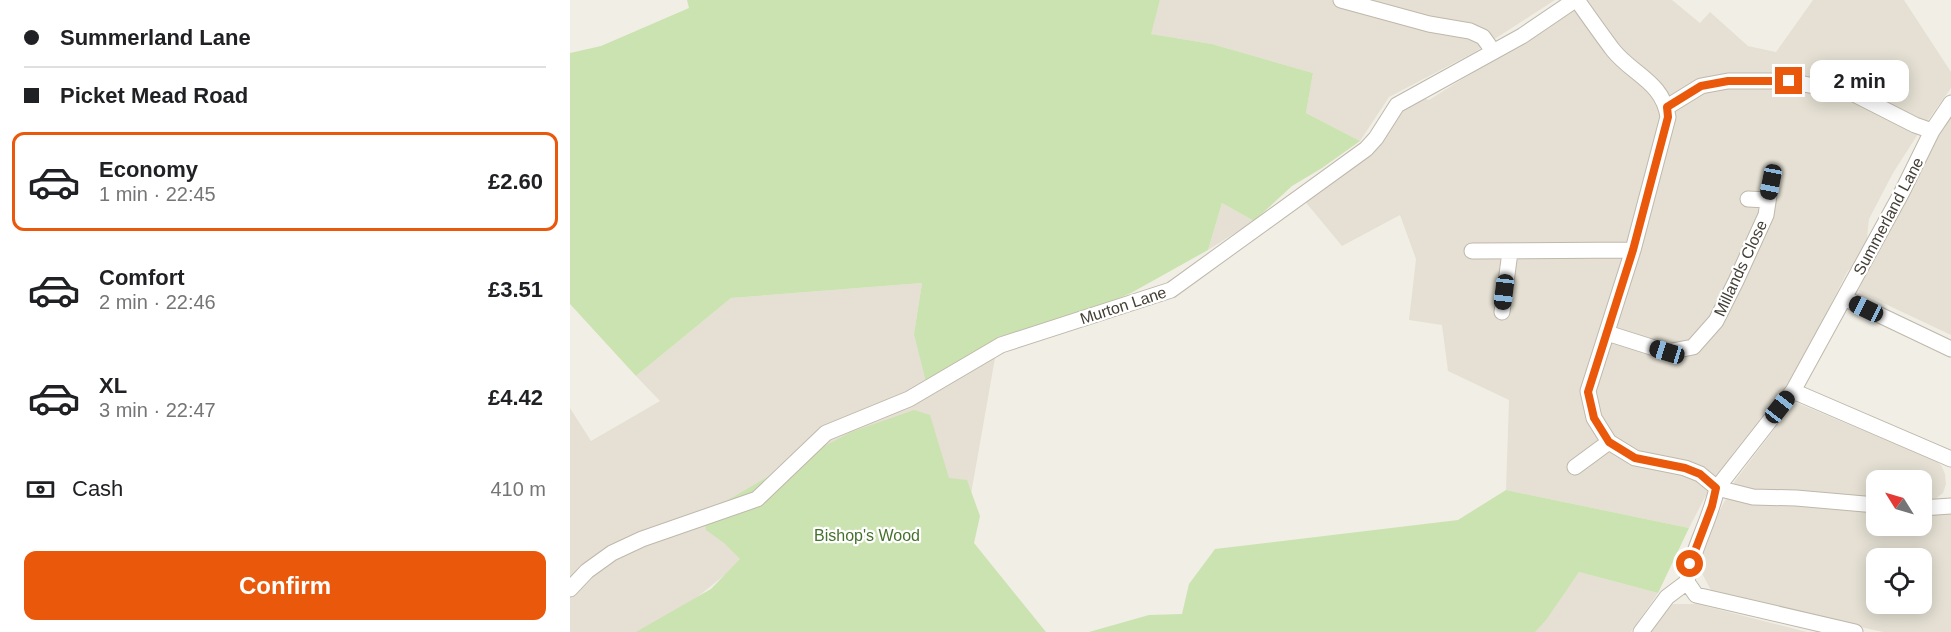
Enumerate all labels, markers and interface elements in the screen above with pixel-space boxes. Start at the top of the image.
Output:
text: Summerland Lane [60,25,251,50]
callout: 2 min [1810,60,1909,102]
route end [1775,67,1802,94]
text: 2 min [1833,70,1886,92]
text: Picket Mead Road [60,83,248,108]
street label: Summerland Lane [1850,154,1927,278]
icon: car [27,155,81,209]
text: Economy [99,157,198,182]
car [1759,163,1783,201]
text: £2.60 [488,169,543,194]
text: 1 min · 22:45 [99,183,216,205]
street label: Millands Close [1711,217,1770,319]
icon: car [27,263,81,317]
text: Comfort [99,265,185,290]
car [1493,273,1515,311]
text: £3.51 [488,277,543,302]
street label: Murton Lane [1078,283,1169,327]
text: 2 min · 22:46 [99,291,216,313]
car [1846,293,1886,325]
car [1647,338,1687,366]
icon: car [27,371,81,425]
text: XL [99,373,127,398]
text: £4.42 [488,385,543,410]
car [1762,387,1798,427]
text: 3 min · 22:47 [99,399,216,421]
north arrow [1866,470,1932,536]
map controls [1866,470,1932,614]
icon: cash [24,473,57,506]
text: Cash [72,476,123,501]
text: 410 m [490,478,546,500]
park label: Bishop's Wood [814,527,920,544]
button: locate [1866,548,1932,614]
route start [1676,550,1703,577]
button: Confirm [24,551,546,620]

